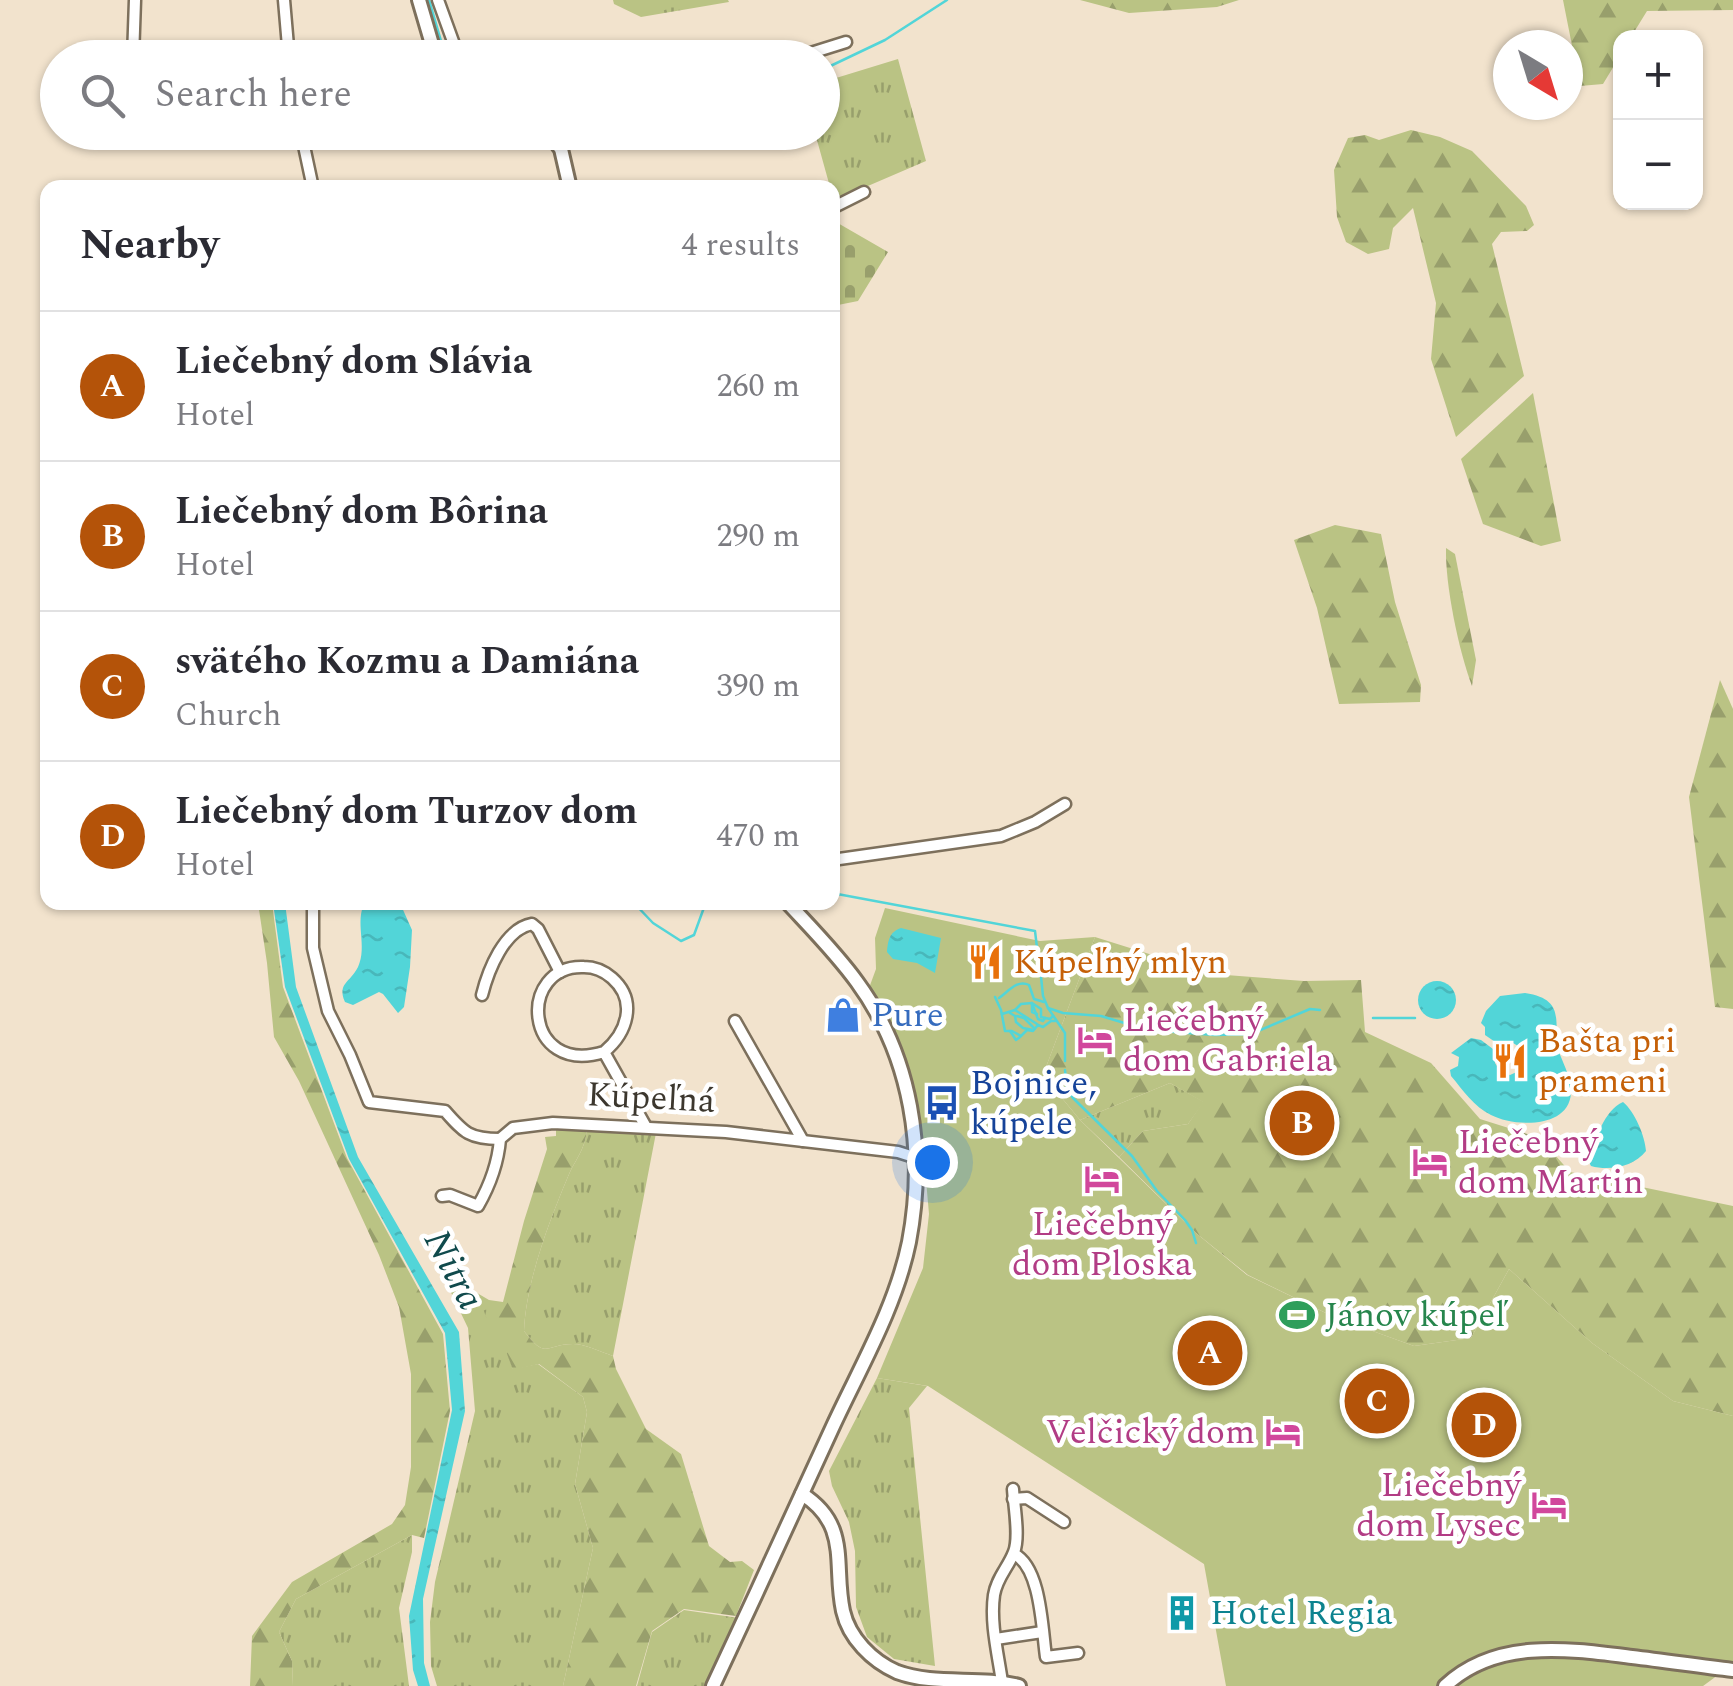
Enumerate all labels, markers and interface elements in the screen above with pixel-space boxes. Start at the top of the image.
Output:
north arrow [1493,30,1583,120]
map controls [1613,30,1703,210]
button: + [1613,30,1703,120]
search box [40,40,840,150]
text: Search here [155,66,352,124]
icon: search [75,68,130,123]
button: − [1613,120,1703,210]
text: Nearby [80,214,219,277]
text: 4 results [681,221,800,270]
text: Liečebný dom Slávia [175,333,532,391]
text: A [100,362,125,411]
text: 260 m [716,362,800,411]
text: Hotel [175,391,254,440]
text: Liečebný dom Bôrina [175,483,548,541]
text: B [101,512,124,561]
text: 290 m [716,512,800,561]
text: Hotel [175,541,254,590]
text: svätého Kozmu a Damiána [175,633,639,691]
text: C [101,662,124,711]
text: 390 m [716,662,800,711]
text: Church [175,691,281,740]
text: Liečebný dom Turzov dom [175,783,638,841]
text: D [100,812,125,861]
text: 470 m [716,812,800,861]
text: Hotel [175,841,254,890]
place label: Kúpeľný mlyn [1013,936,1227,989]
restaurant icon: Kúpeľný mlyn [966,943,1004,981]
place label: Pure [871,989,944,1042]
place label: Liečebný dom Gabriela [1123,994,1333,1087]
shop icon: Pure [824,996,862,1034]
place label: Bašta pri prameni [1538,1015,1676,1108]
hotel icon: Liečebný dom Gabriela [1076,1021,1114,1059]
restaurant icon: Bašta pri prameni [1491,1042,1529,1080]
place label: Bojnice, kúpele [970,1057,1097,1150]
street label: Kúpeľná [586,1068,716,1128]
bus stop icon: Bojnice, kúpele [923,1084,961,1122]
pin: B [1270,1086,1334,1160]
place label: Liečebný dom Martin [1458,1116,1644,1209]
your location [907,1137,958,1188]
hotel icon: Liečebný dom Martin [1411,1143,1449,1181]
hotel icon: Liečebný dom Ploska [1083,1160,1121,1198]
place label: Liečebný dom Ploska [1012,1198,1192,1291]
water label: Nitra [408,1219,498,1321]
place label: Jánov kúpeľ [1325,1289,1508,1342]
sports icon: Jánov kúpeľ [1278,1296,1316,1334]
pin: A [1178,1316,1242,1390]
pin: C [1344,1364,1410,1438]
pin: D [1452,1388,1516,1462]
place label: Velčický dom [1045,1406,1255,1459]
hotel icon: Velčický dom [1264,1413,1302,1451]
place label: Liečebný dom Lysec [1356,1459,1522,1552]
hotel icon: Liečebný dom Lysec [1530,1486,1568,1524]
place label: Hotel Regia [1210,1587,1393,1640]
building icon: Hotel Regia [1163,1594,1201,1632]

